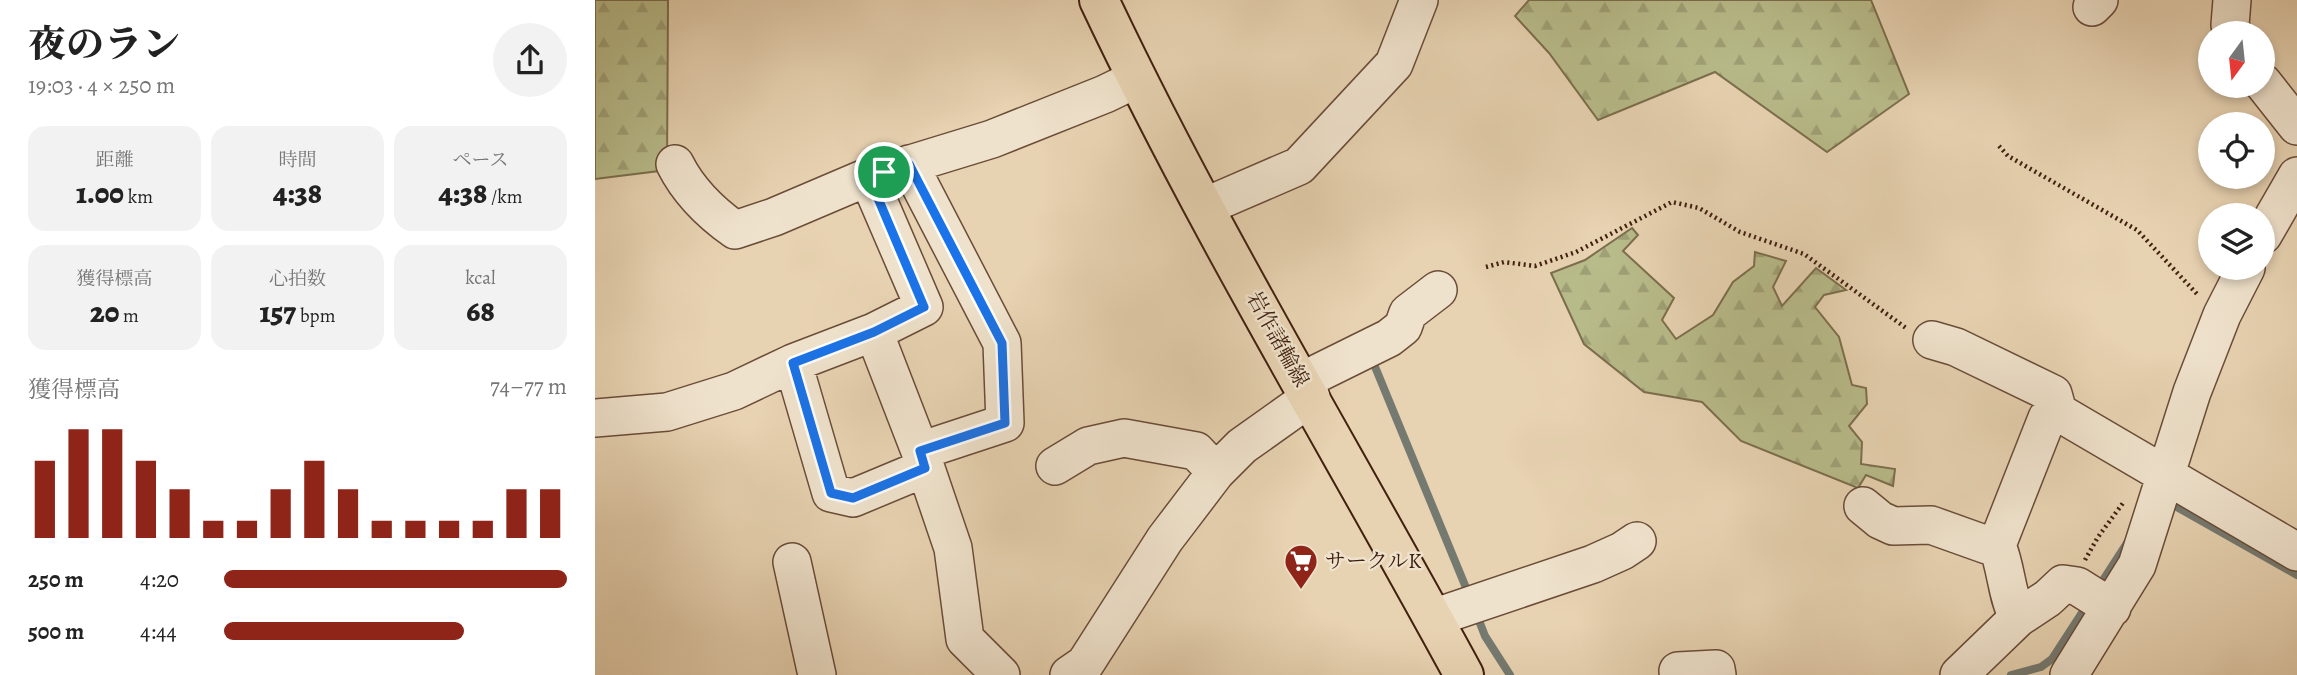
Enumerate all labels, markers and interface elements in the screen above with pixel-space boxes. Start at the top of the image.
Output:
text: 夜のラン [28,18,180,70]
north arrow [2198,21,2275,98]
map controls [2198,21,2275,280]
button: share [493,23,567,97]
text: 19:03 · 4 × 250 m [28,70,175,101]
button: locate [2198,112,2275,189]
pin [854,142,914,202]
text: 距離 [95,147,134,173]
text: 時間 [278,147,317,173]
text: ペース [452,147,509,173]
icon: arrive [865,153,903,191]
text: 1.00 [76,173,124,213]
text: 4:38 [273,173,322,213]
text: 4:38 [438,173,487,213]
text: km [124,184,153,210]
text: /km [487,184,523,210]
button: layers [2198,203,2275,280]
text: kcal [465,265,496,291]
text: 獲得標高 [76,266,153,292]
text: 心拍数 [269,266,326,292]
street label: 岩作諸輪線 [1240,286,1316,392]
text: 68 [466,291,495,331]
text: 20 [90,292,119,332]
text: 157 [260,292,296,332]
text: m [119,303,139,329]
text: bpm [296,303,335,329]
text: 74–77 m [490,371,567,402]
text: 獲得標高 [28,374,120,405]
supermarket icon: サークルK [1282,542,1320,591]
place label: サークルK [1325,547,1422,575]
text: 250 m [28,564,84,595]
text: 4:20 [140,564,179,595]
text: 500 m [28,616,84,647]
text: 4:44 [140,616,177,647]

